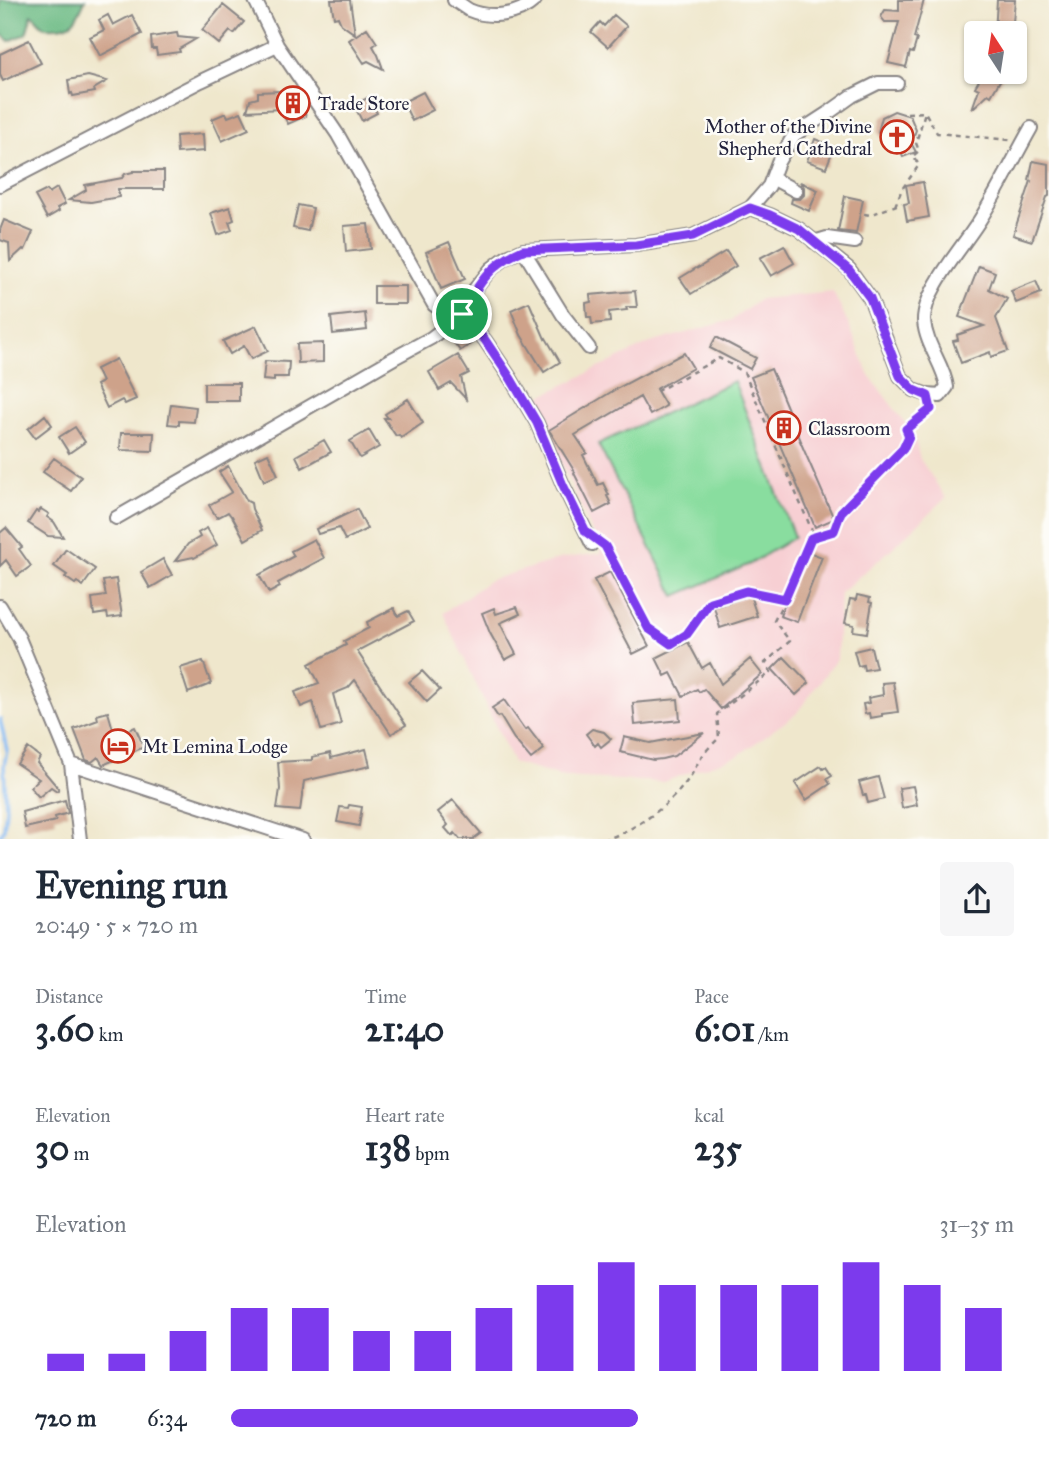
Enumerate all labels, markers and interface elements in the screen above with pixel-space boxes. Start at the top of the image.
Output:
north arrow [964,21,1027,84]
map controls [964,21,1027,84]
building icon: Trade Store [274,84,312,122]
place label: Trade Store [318,92,410,115]
place label: Mother of the Divine Shepherd Cathedral [705,115,873,160]
church icon: Mother of the Divine Shepherd Cathedral [878,118,916,156]
pin [432,284,492,344]
icon: arrive [443,295,481,333]
building icon: Classroom [765,409,803,447]
place label: Classroom [808,417,890,440]
hotel icon: Mt Lemina Lodge [99,727,137,765]
place label: Mt Lemina Lodge [142,735,288,759]
text: Evening run [35,862,228,908]
button: share [940,862,1014,936]
text: 20:49 · 5 × 720 m [35,911,198,939]
text: Distance [35,985,103,1008]
text: Time [365,985,407,1008]
text: Pace [694,985,729,1008]
text: 3.60 [35,1008,95,1051]
text: 21:40 [365,1008,444,1051]
text: 6:01 [694,1008,755,1051]
text: km [95,1023,123,1046]
text: /km [755,1023,789,1046]
text: Elevation [35,1104,110,1127]
text: Heart rate [365,1104,445,1127]
text: kcal [694,1104,724,1127]
text: 30 [35,1127,69,1170]
text: 138 [365,1127,411,1170]
text: 235 [694,1127,742,1170]
text: m [69,1142,89,1165]
text: bpm [411,1142,450,1165]
text: Elevation [35,1210,126,1238]
text: 31–35 m [940,1210,1014,1238]
text: 720 m [35,1404,96,1432]
text: 6:34 [147,1404,187,1432]

